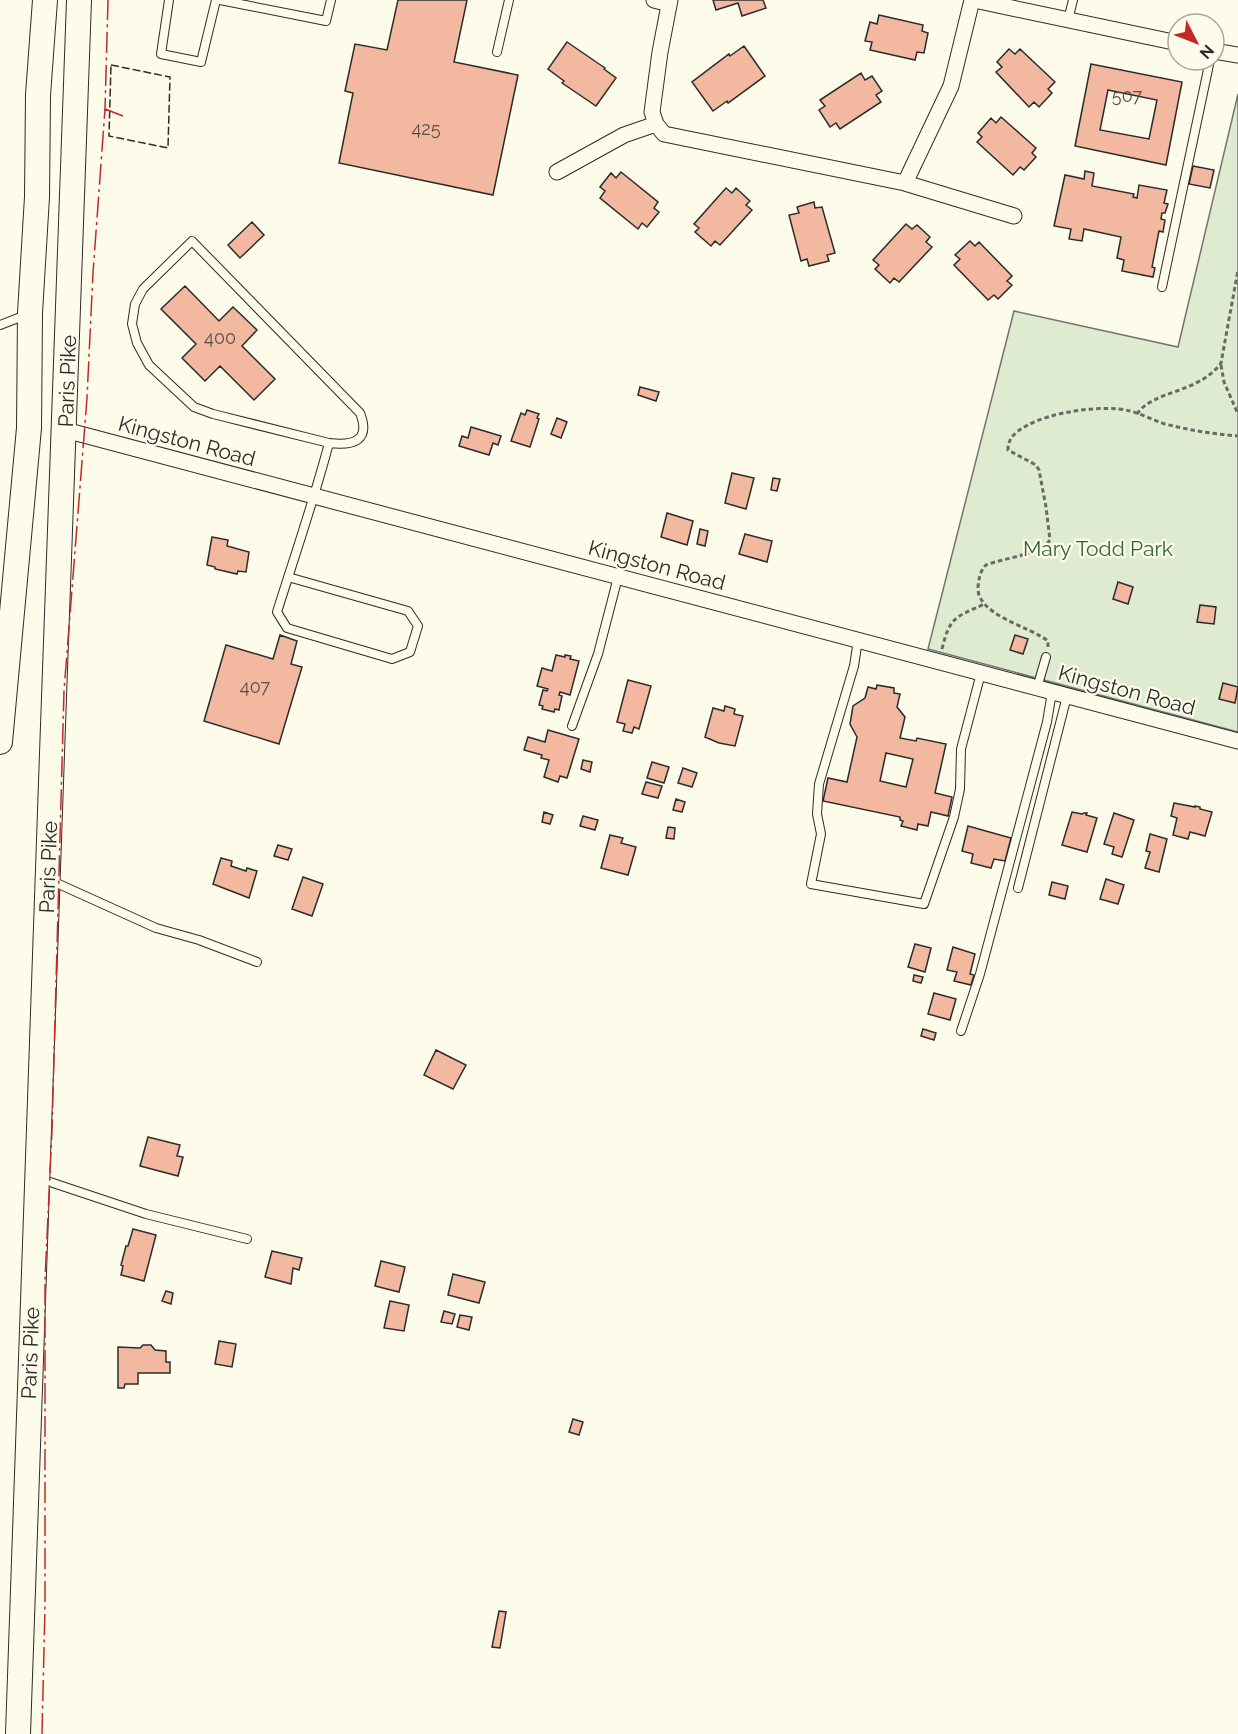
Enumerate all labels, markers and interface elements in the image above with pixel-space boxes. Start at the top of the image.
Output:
north arrow [1166,12,1226,72]
text: N [1196,41,1218,63]
house number: 507 [1112,85,1143,106]
house number: 425 [411,118,441,139]
house number: 400 [204,327,236,348]
street label: Paris Pike [53,334,81,428]
street label: Kingston Road [116,411,258,471]
street label: Kingston Road [586,535,728,595]
park label: Mary Todd Park [1023,536,1173,561]
street label: Kingston Road [1056,660,1198,720]
house number: 407 [240,676,271,697]
street label: Paris Pike [34,820,62,914]
street label: Paris Pike [16,1306,44,1400]

